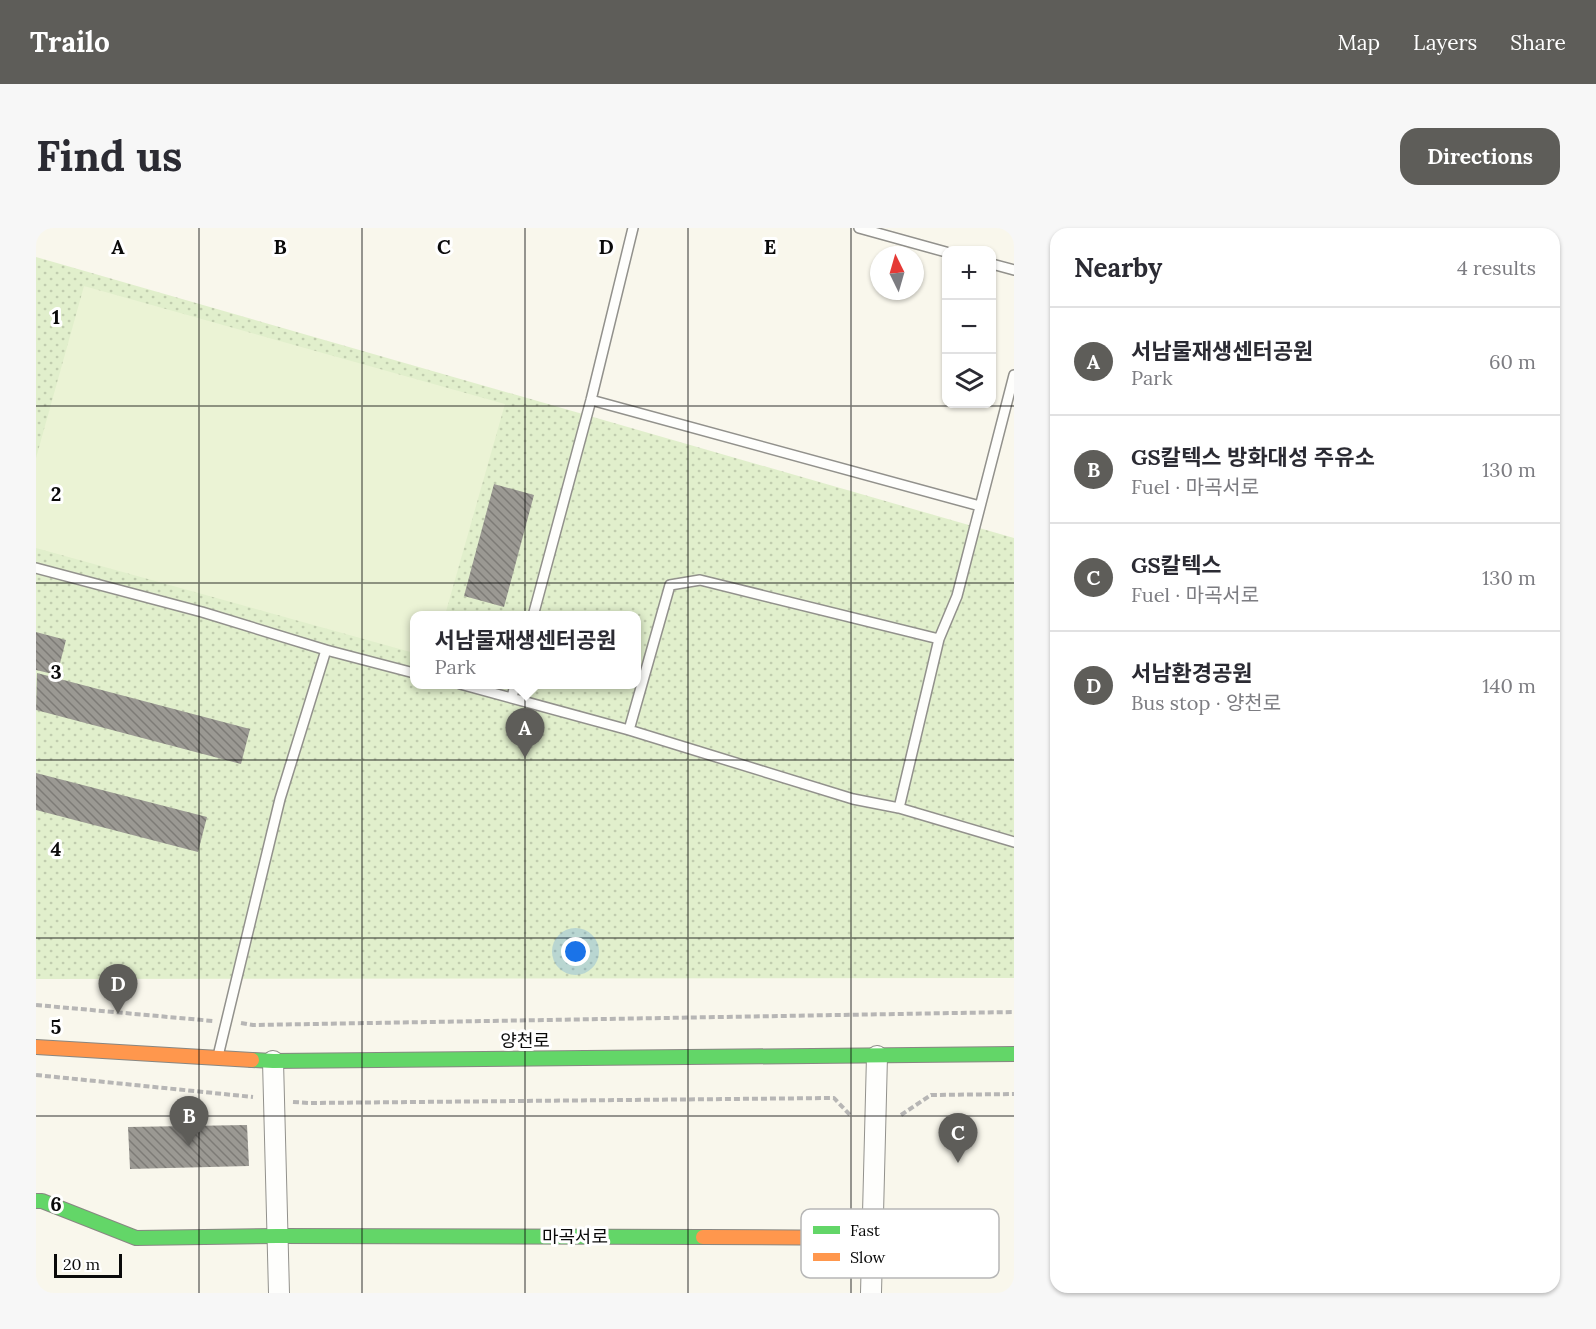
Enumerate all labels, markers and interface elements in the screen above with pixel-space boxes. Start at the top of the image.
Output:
text: Trailo [30,24,110,60]
text: Map [1337,29,1380,56]
text: Layers [1413,29,1477,56]
text: Share [1510,29,1566,56]
button: Directions [1400,128,1560,185]
text: Find us [36,129,182,183]
text: A [111,234,125,259]
text: B [273,234,287,259]
text: C [437,234,451,259]
text: D [598,234,614,259]
text: E [764,234,776,259]
north arrow [870,246,924,300]
map controls [942,246,996,408]
button: + [942,246,996,300]
text: Nearby [1074,251,1162,284]
text: 4 results [1457,255,1536,280]
button: − [942,300,996,354]
text: 1 [52,304,60,329]
text: 서남물재생센터공원 [1131,337,1313,365]
text: A [1087,349,1100,374]
text: 60 m [1489,349,1536,374]
button: layers [942,354,996,408]
text: Park [1131,365,1173,390]
text: GS칼텍스 방화대성 주유소 [1131,443,1375,471]
text: B [1087,457,1100,482]
text: 130 m [1482,457,1536,482]
text: Fuel · 마곡서로 [1131,474,1259,499]
text: 2 [51,481,61,506]
text: GS칼텍스 [1131,551,1221,579]
text: C [1087,565,1100,590]
text: 130 m [1482,565,1536,590]
text: Fuel · 마곡서로 [1131,582,1259,607]
popup [410,611,641,689]
text: 서남물재생센터공원 [434,626,617,654]
text: Park [434,654,476,679]
text: 3 [50,659,62,684]
text: 서남환경공원 [1131,659,1252,687]
text: D [1086,673,1101,698]
text: 140 m [1482,673,1536,698]
text: Bus stop · 양천로 [1131,690,1281,715]
pin: A [506,708,544,758]
text: 4 [51,836,62,861]
your location [561,937,590,966]
pin: D [98,964,137,1014]
text: 5 [51,1014,62,1039]
street label: 양천로 [500,1029,550,1052]
pin: B [170,1096,208,1146]
pin: C [938,1114,978,1163]
text: 6 [50,1191,62,1216]
legend [801,1209,999,1278]
text: Fast [850,1220,881,1240]
street label: 마곡서로 [542,1225,608,1248]
text: Slow [850,1247,886,1267]
scale bar [54,1251,122,1278]
text: 20 m [63,1254,100,1274]

